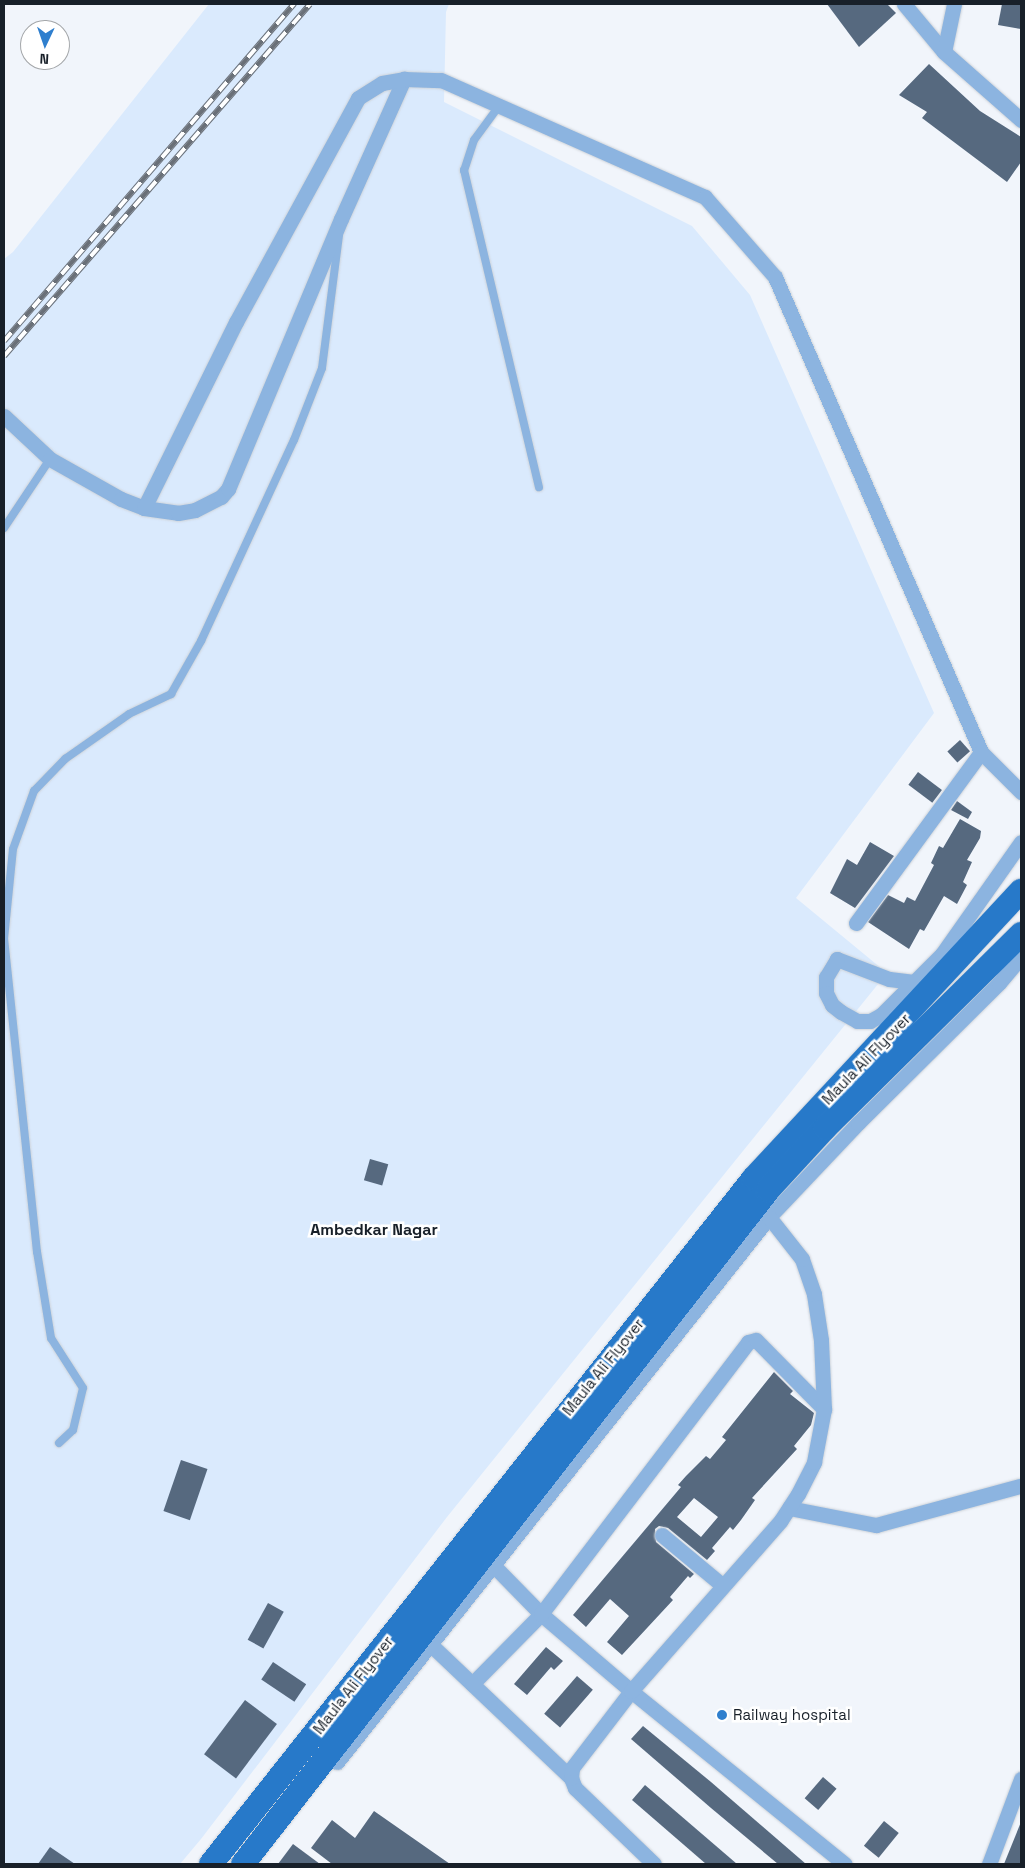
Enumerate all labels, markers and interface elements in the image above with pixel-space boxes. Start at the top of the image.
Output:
north arrow [20,20,70,70]
text: N [39,50,49,68]
street label: Maula Ali Flyover [818,1010,914,1108]
district label: Ambedkar Nagar [310,1220,438,1240]
street label: Maula Ali Flyover [558,1315,648,1419]
street label: Maula Ali Flyover [309,1632,397,1738]
place label: Railway hospital [733,1706,851,1724]
marker: Railway hospital [715,1708,729,1722]

